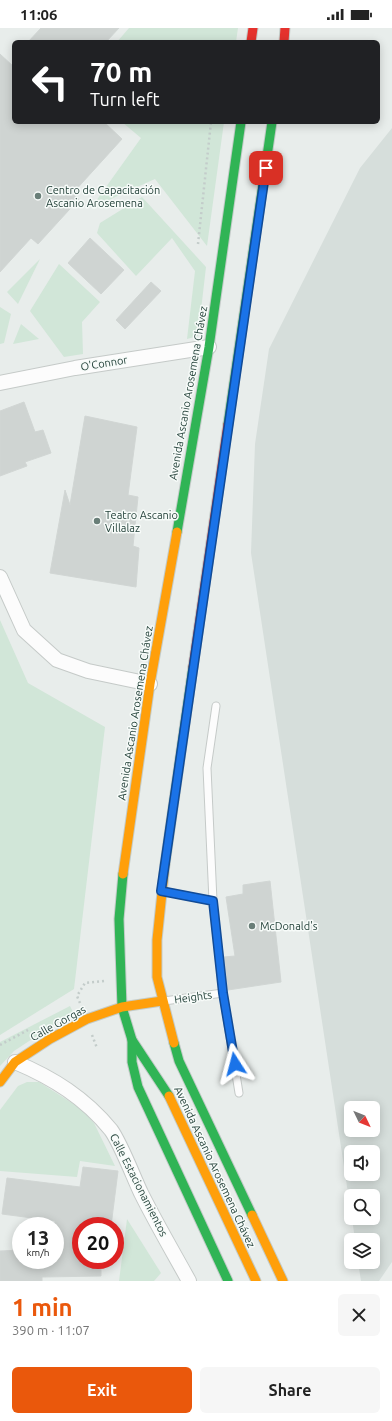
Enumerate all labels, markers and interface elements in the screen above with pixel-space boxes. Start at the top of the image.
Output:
text: 11:06 [20,6,58,23]
icon: left [24,56,76,108]
text: 70 m [90,56,152,87]
text: Turn left [90,89,160,109]
pin [249,151,283,185]
icon: arrive [255,157,277,179]
place label: Centro de Capacitación Ascanio Arosemena [46,184,160,209]
marker: Centro de Capacitación Ascanio Arosemena [33,191,43,201]
street label: Avenida Ascanio Arosemena Chávez [167,305,209,481]
street label: O'Connor [80,353,129,373]
place label: Teatro Ascanio Villalaz [105,509,178,534]
marker: Teatro Ascanio Villalaz [92,516,102,526]
street label: Avenida Ascanio Arosemena Chávez [115,625,155,801]
place label: McDonald's [260,920,318,932]
marker: McDonald's [247,921,257,931]
street label: Heights [173,988,213,1006]
street label: Calle Gorgas [28,1003,88,1043]
position arrow [214,1043,256,1085]
street label: Avenida Ascanio Arosemena Chávez [172,1085,258,1249]
north arrow [344,1101,380,1137]
map controls [344,1101,380,1269]
street label: Calle Estacionamientos [108,1132,170,1239]
button: sound [344,1145,380,1181]
button: search [344,1189,380,1225]
speed limit sign: 20 [72,1217,124,1269]
text: 13 [27,1226,49,1249]
button: layers [344,1233,380,1269]
text: km/h [26,1247,50,1258]
text: 1 min [12,1294,73,1321]
button: close [338,1294,380,1336]
text: 390 m · 11:07 [12,1323,90,1337]
button: Exit [12,1367,192,1413]
button: Share [200,1367,380,1413]

